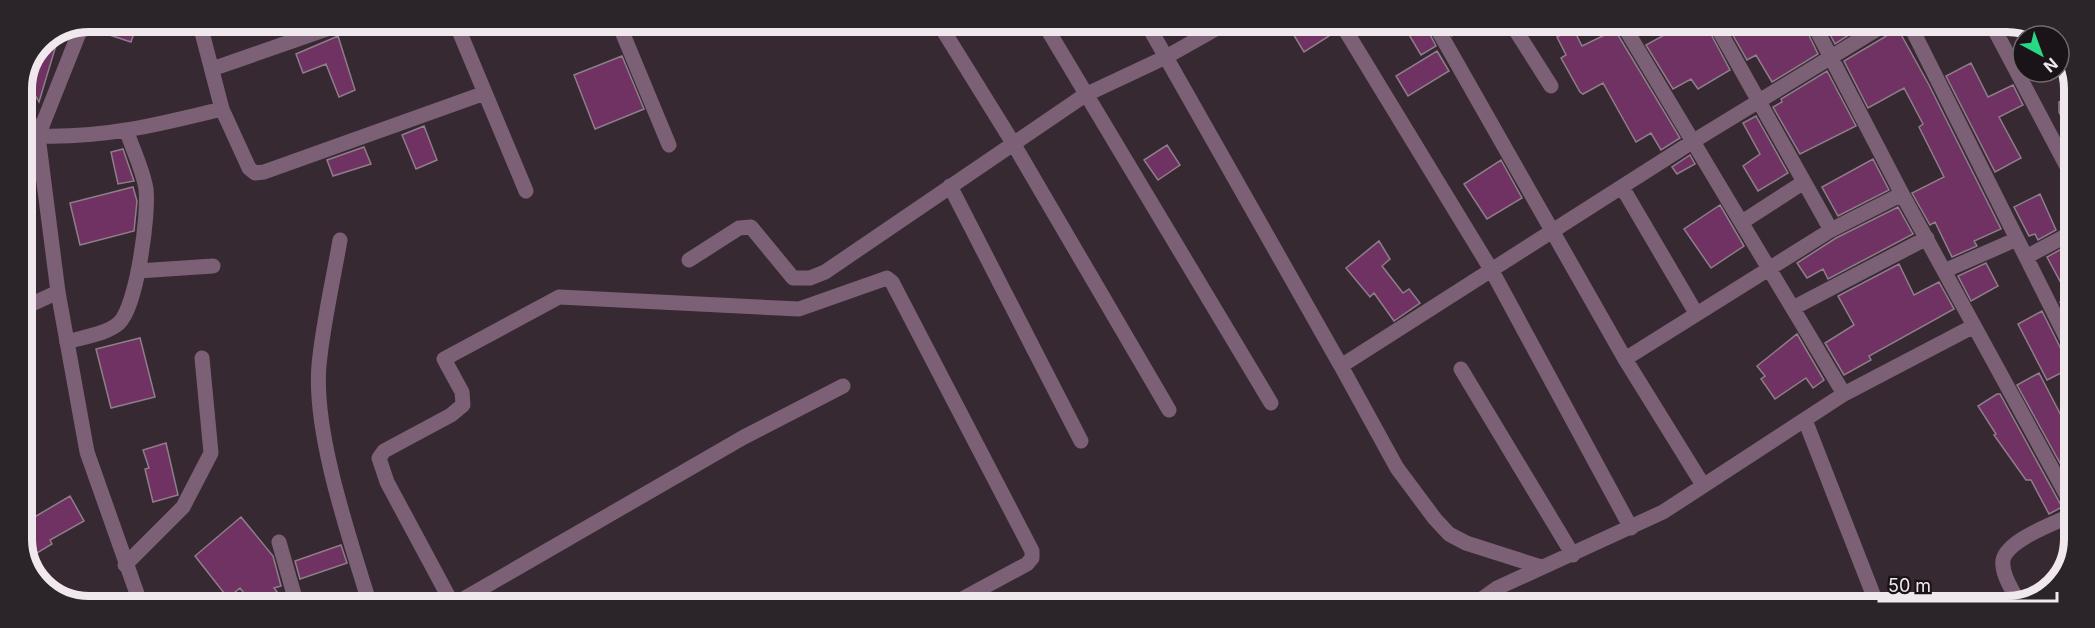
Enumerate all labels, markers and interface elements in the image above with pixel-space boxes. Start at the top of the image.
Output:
north arrow [2011,24,2071,84]
text: N [2040,54,2062,77]
scale bar [1879,565,2058,603]
text: 50 m [1888,575,1931,596]

